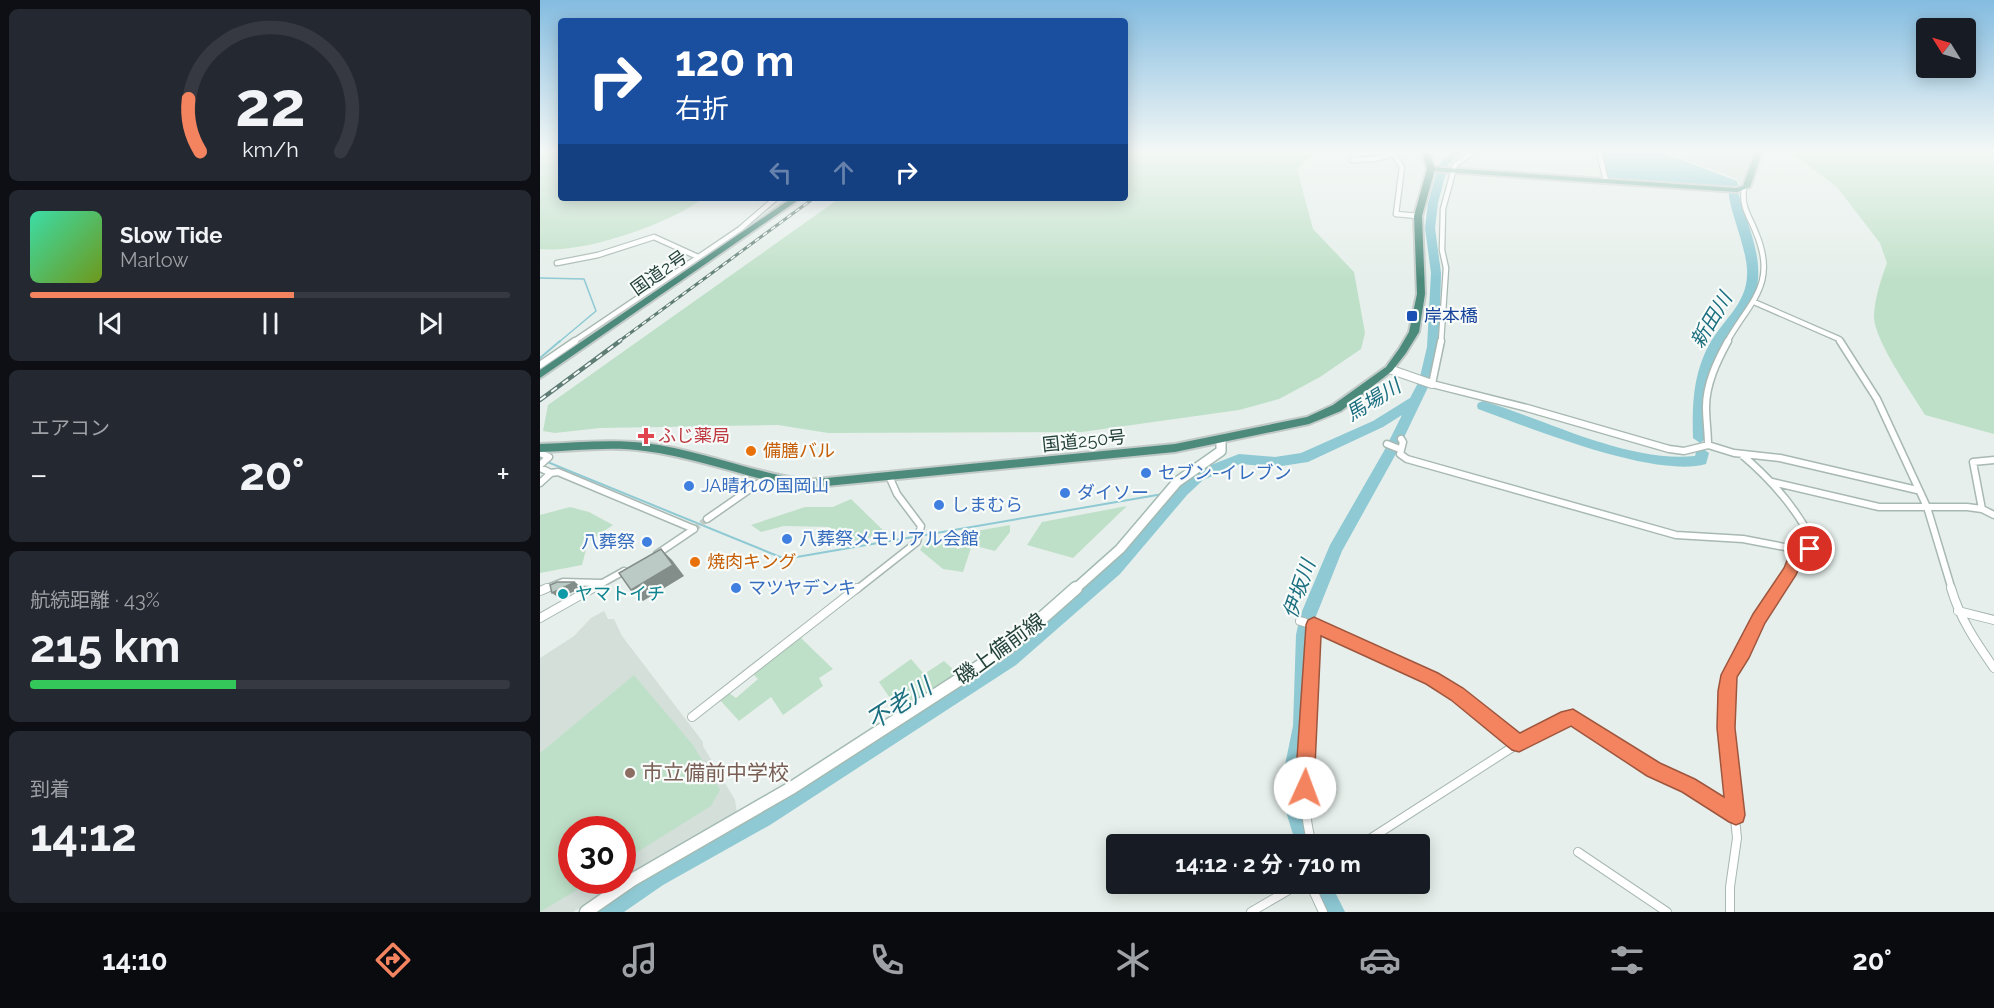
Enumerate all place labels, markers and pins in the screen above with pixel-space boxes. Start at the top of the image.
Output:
place label: 岸本橋 [1424,305,1478,326]
marker: 岸本橋 [1405,309,1419,323]
place label: ふじ薬局 [658,425,730,446]
marker: ふじ薬局 [639,429,653,443]
place label: 備膳バル [763,440,835,461]
marker: 備膳バル [744,444,758,458]
place label: セブン-イレブン [1158,462,1292,483]
marker: セブン-イレブン [1139,466,1153,480]
place label: JA晴れの国岡山 [701,475,830,496]
marker: JA晴れの国岡山 [682,479,696,493]
place label: ダイソー [1077,482,1149,503]
marker: ダイソー [1058,486,1072,500]
place label: しまむら [951,494,1023,515]
marker: しまむら [932,498,946,512]
pin [1784,523,1835,574]
place label: 八葬祭メモリアル会館 [799,528,979,549]
place label: 八葬祭 [581,531,635,552]
marker: 八葬祭メモリアル会館 [780,532,794,546]
marker: 八葬祭 [640,535,654,549]
place label: 焼肉キング [707,551,796,572]
marker: 焼肉キング [688,555,702,569]
place label: マツヤデンキ [748,577,856,598]
marker: マツヤデンキ [729,581,743,595]
place label: ヤマトイチ [575,583,665,604]
marker: ヤマトイチ [556,587,570,601]
place label: 市立備前中学校 [642,760,789,785]
marker: 市立備前中学校 [623,766,637,780]

